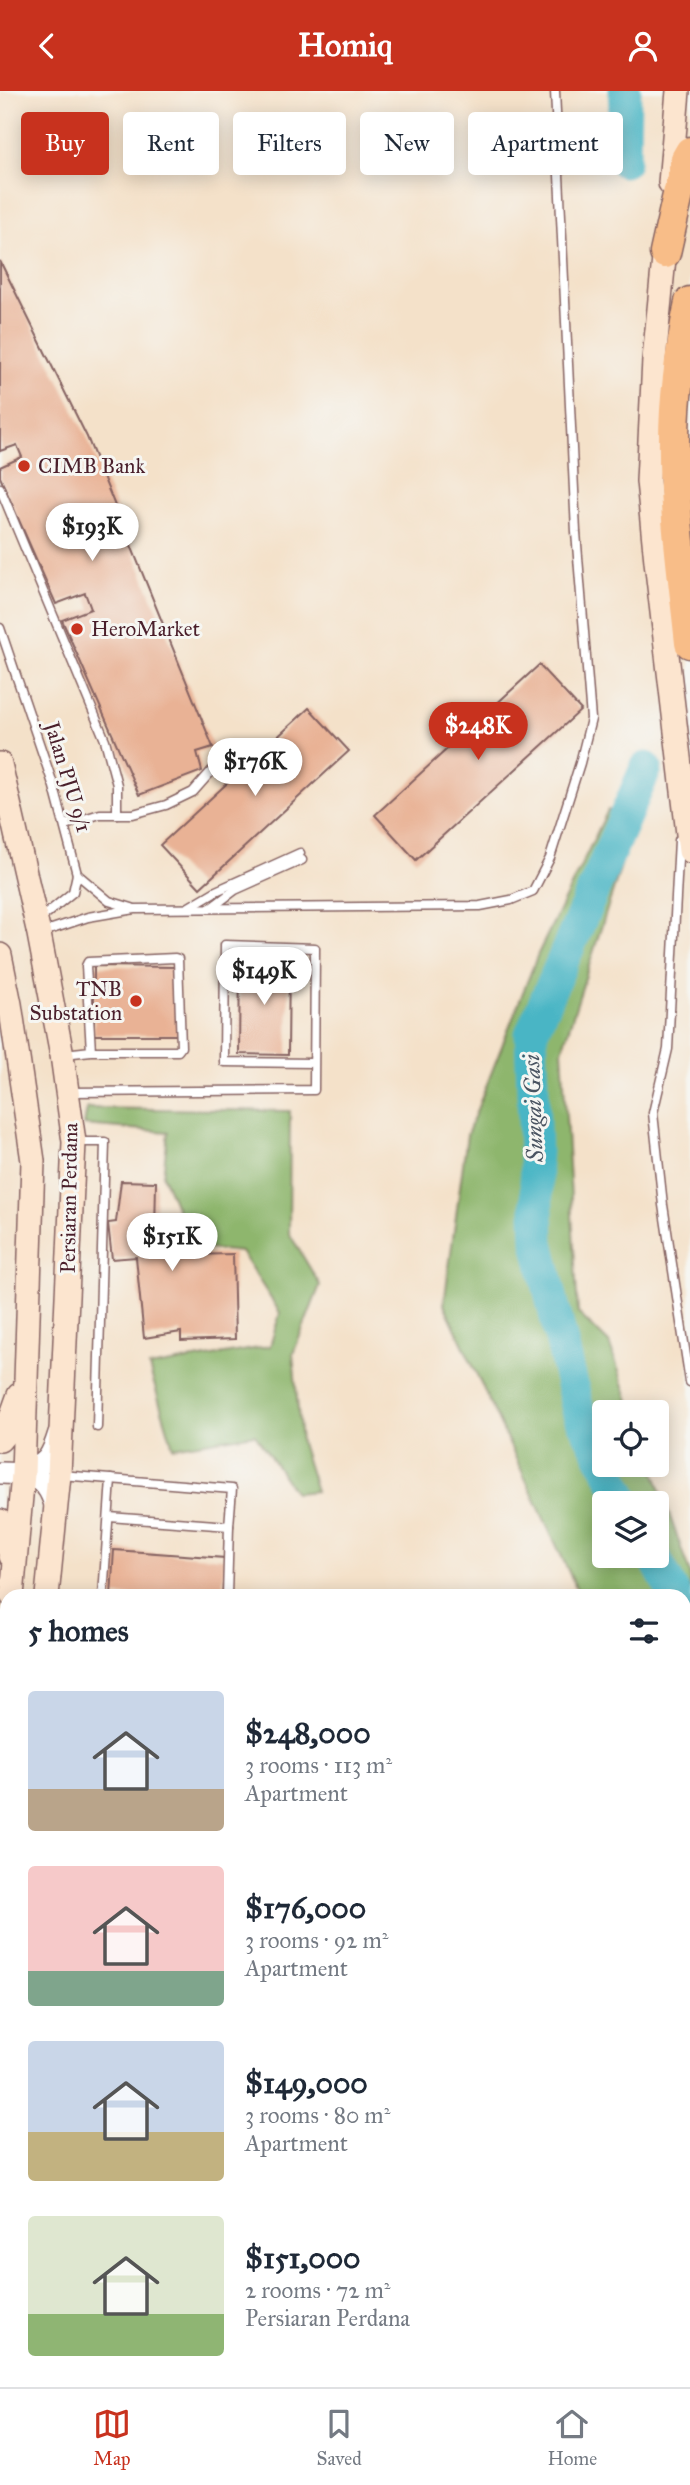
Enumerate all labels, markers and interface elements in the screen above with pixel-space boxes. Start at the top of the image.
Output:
text: Homiq [298,26,392,65]
icon: back [28,27,66,65]
icon: person [624,27,662,65]
chip: Buy [21,112,109,175]
chip: Rent [123,112,219,175]
chip: Filters [233,112,346,175]
chip: New [360,112,454,175]
chip: Apartment [468,112,623,175]
place label: CIMB Bank [38,453,145,479]
marker: CIMB Bank [16,458,32,474]
pin: $193K [43,503,141,563]
text: $193K [62,512,122,540]
place label: HeroMarket [91,616,201,642]
marker: HeroMarket [69,621,85,637]
pin: $248K [429,703,527,762]
text: $248K [445,711,511,739]
street label: Jalan PJU 9/1 [38,717,97,835]
pin: $176K [206,739,304,798]
text: $176K [223,747,287,775]
pin: $149K [215,947,313,1007]
text: $149K [232,956,296,984]
place label: TNB Substation [29,976,122,1026]
marker: TNB Substation [128,993,144,1009]
water label: Sungai Gasi [517,1053,549,1163]
street label: Persiaran Perdana [55,1122,83,1274]
pin: $151K [123,1213,221,1273]
text: $151K [143,1222,201,1250]
map controls [592,1400,669,1568]
button: locate [592,1400,669,1477]
button: layers [592,1491,669,1568]
icon: filters [625,1612,663,1650]
text: 5 homes [28,1613,129,1649]
text: $248,000 [245,1715,371,1751]
icon: home [84,1719,168,1803]
text: 3 rooms · 113 m² [245,1751,392,1779]
text: Apartment [245,1779,348,1807]
text: $176,000 [245,1890,366,1926]
icon: home [84,1894,168,1978]
text: 3 rooms · 92 m² [245,1926,388,1954]
text: Apartment [245,1954,348,1982]
text: $149,000 [245,2065,368,2101]
icon: home [84,2069,168,2153]
text: 3 rooms · 80 m² [245,2101,390,2129]
text: Apartment [245,2129,348,2157]
text: $151,000 [245,2240,361,2276]
icon: home [84,2244,168,2328]
text: 2 rooms · 72 m² [245,2276,390,2304]
text: Persiaran Perdana [245,2304,410,2332]
tab: Map [93,2405,131,2470]
tab: Saved [317,2405,362,2470]
tab: Home [547,2405,597,2470]

